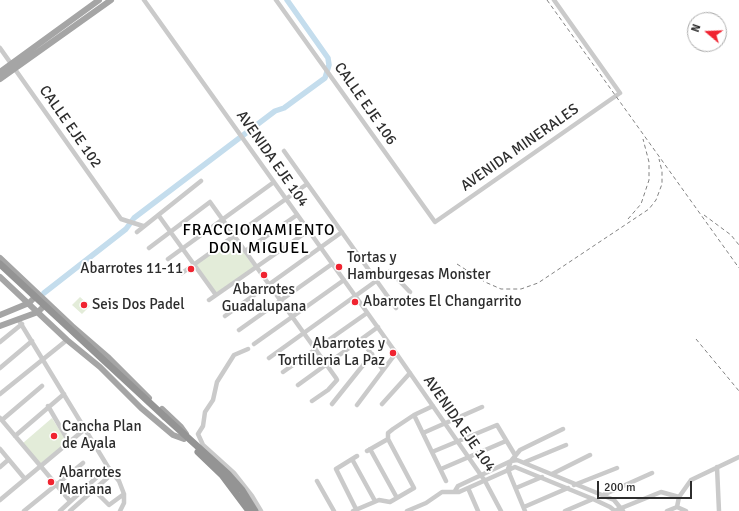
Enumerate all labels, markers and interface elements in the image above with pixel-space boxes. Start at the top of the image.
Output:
north arrow [687,12,727,52]
text: N [689,23,704,34]
street label: CALLE EJE 106 [330,59,400,149]
street label: CALLE EJE 102 [35,82,105,172]
street label: AVENIDA MINERALES [458,100,582,196]
street label: AVENIDA EJE 104 [232,107,312,211]
district label: FRACCIONAMIENTO DON MIGUEL [182,221,336,259]
place label: Tortas y Hamburgesas Monster [347,249,490,284]
place label: Abarrotes 11-11 [80,260,183,278]
marker: Tortas y Hamburgesas Monster [334,262,344,272]
marker: Abarrotes 11-11 [186,264,196,274]
marker: Abarrotes Guadalupana [259,270,269,280]
place label: Abarrotes Guadalupana [222,281,306,316]
place label: Abarrotes El Changarrito [363,293,522,311]
place label: Seis Dos Padel [92,296,185,314]
marker: Abarrotes El Changarrito [350,297,360,307]
marker: Seis Dos Padel [79,300,89,310]
place label: Abarrotes y Tortilleria La Paz [278,335,385,370]
marker: Abarrotes y Tortilleria La Paz [388,348,398,358]
street label: AVENIDA EJE 104 [419,372,499,476]
place label: Cancha Plan de Ayala [62,418,142,453]
marker: Cancha Plan de Ayala [49,431,59,441]
place label: Abarrotes Mariana [59,464,121,499]
scale bar [599,473,694,499]
marker: Abarrotes Mariana [46,477,56,487]
text: 200 m [604,480,636,495]

